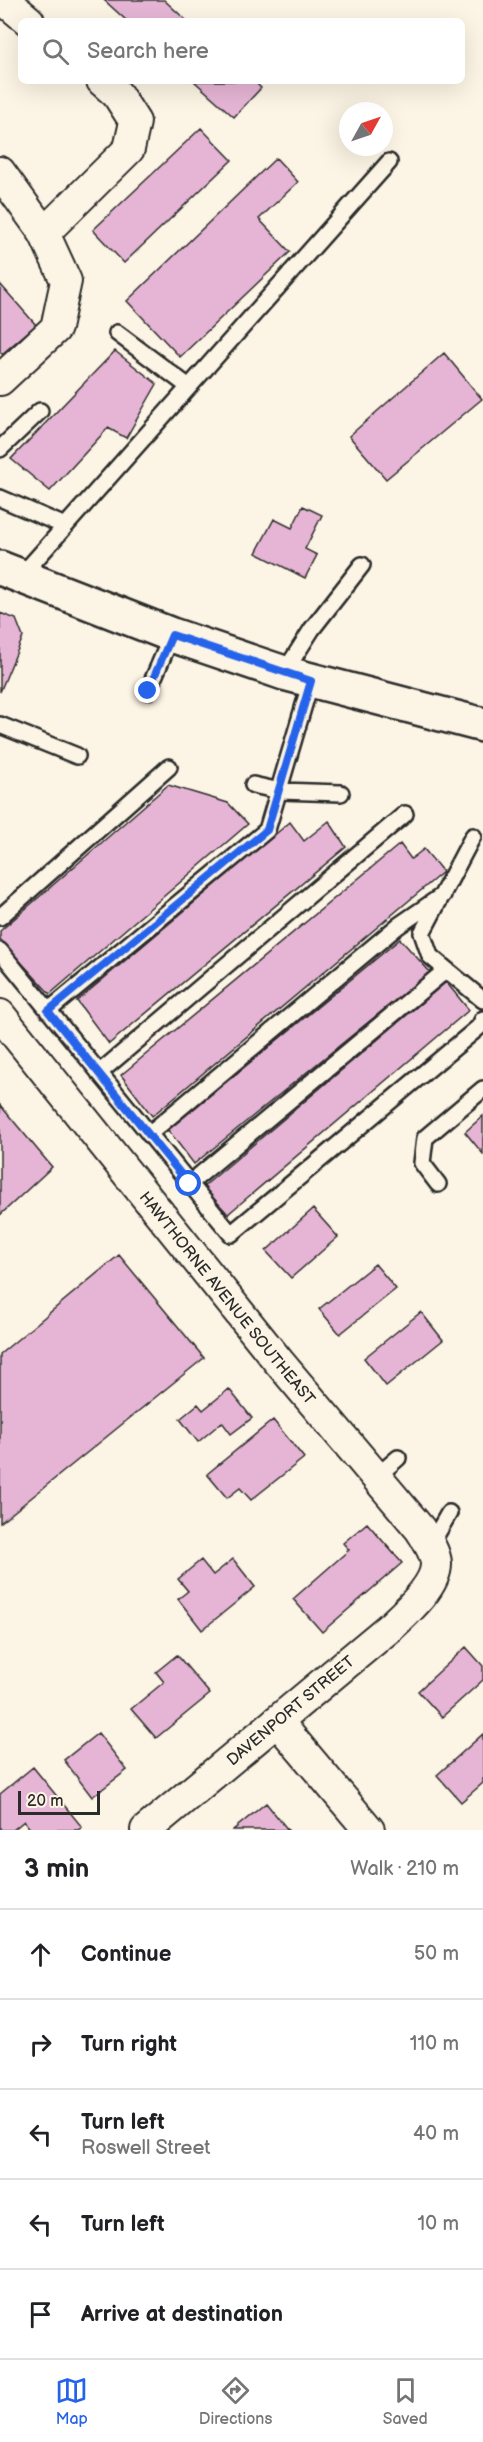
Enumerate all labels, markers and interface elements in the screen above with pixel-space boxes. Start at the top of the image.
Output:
search box [18,18,465,84]
icon: search [39,35,72,68]
text: Search here [87,38,209,65]
north arrow [339,102,393,156]
route end [134,677,160,703]
route start [175,1170,201,1196]
street label: HAWTHORNE AVENUE SOUTHEAST [135,1188,319,1409]
street label: DAVENPORT STREET [223,1652,359,1770]
scale bar [18,1788,100,1816]
text: 20 m [27,1792,63,1811]
text: 3 min [24,1854,89,1885]
text: Walk · 210 m [350,1857,459,1881]
icon: ahead [24,1938,57,1971]
text: Continue [81,1941,171,1968]
text: 50 m [414,1942,459,1966]
icon: right [24,2028,57,2061]
text: Turn right [81,2031,177,2058]
text: 110 m [410,2032,459,2056]
text: Turn left [81,2109,165,2136]
icon: left [24,2118,57,2151]
text: 40 m [413,2122,459,2146]
text: Roswell Street [81,2136,210,2160]
icon: left [24,2208,57,2241]
text: Turn left [81,2211,165,2238]
text: 10 m [418,2212,459,2236]
icon: arrive [24,2298,57,2331]
text: Arrive at destination [81,2301,283,2328]
tab: Map [55,2374,88,2429]
tab: Directions [199,2374,272,2429]
tab: Saved [383,2374,428,2429]

